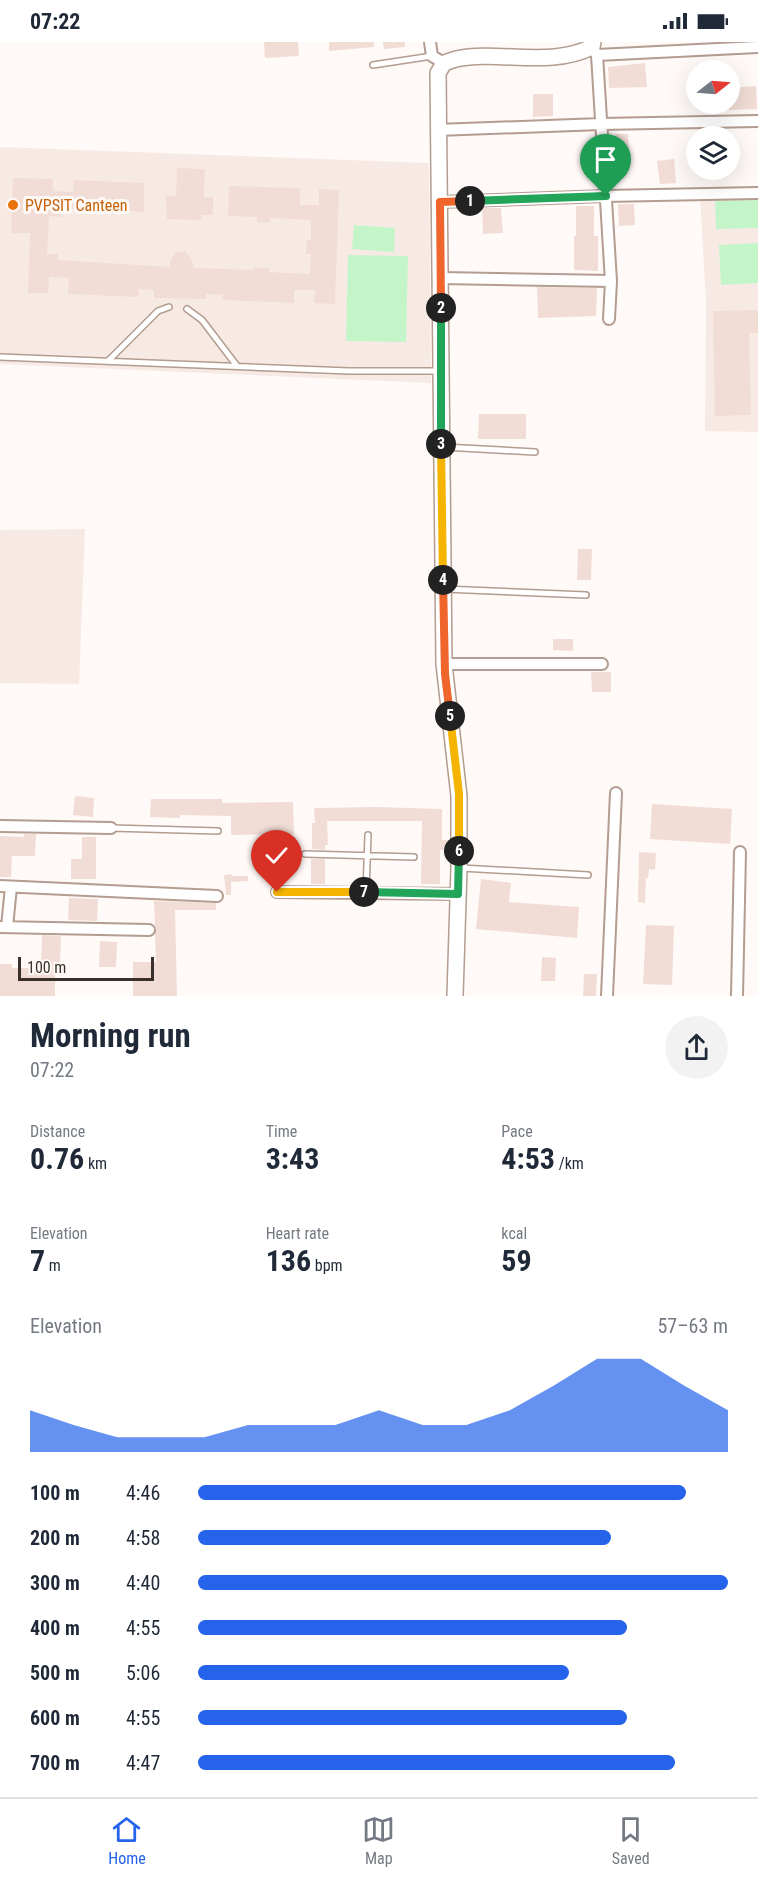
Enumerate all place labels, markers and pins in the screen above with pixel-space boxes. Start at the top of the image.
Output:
pin [580,134,631,196]
pin: 1 [455,186,485,216]
place label: PVPSIT Canteen [25,196,127,215]
marker: PVPSIT Canteen [6,198,20,212]
pin: 2 [426,293,456,323]
pin: 3 [426,429,456,459]
pin: 4 [428,565,458,595]
pin: 5 [435,701,465,731]
pin [251,830,302,892]
pin: 6 [444,836,474,866]
pin: 7 [349,877,379,907]

